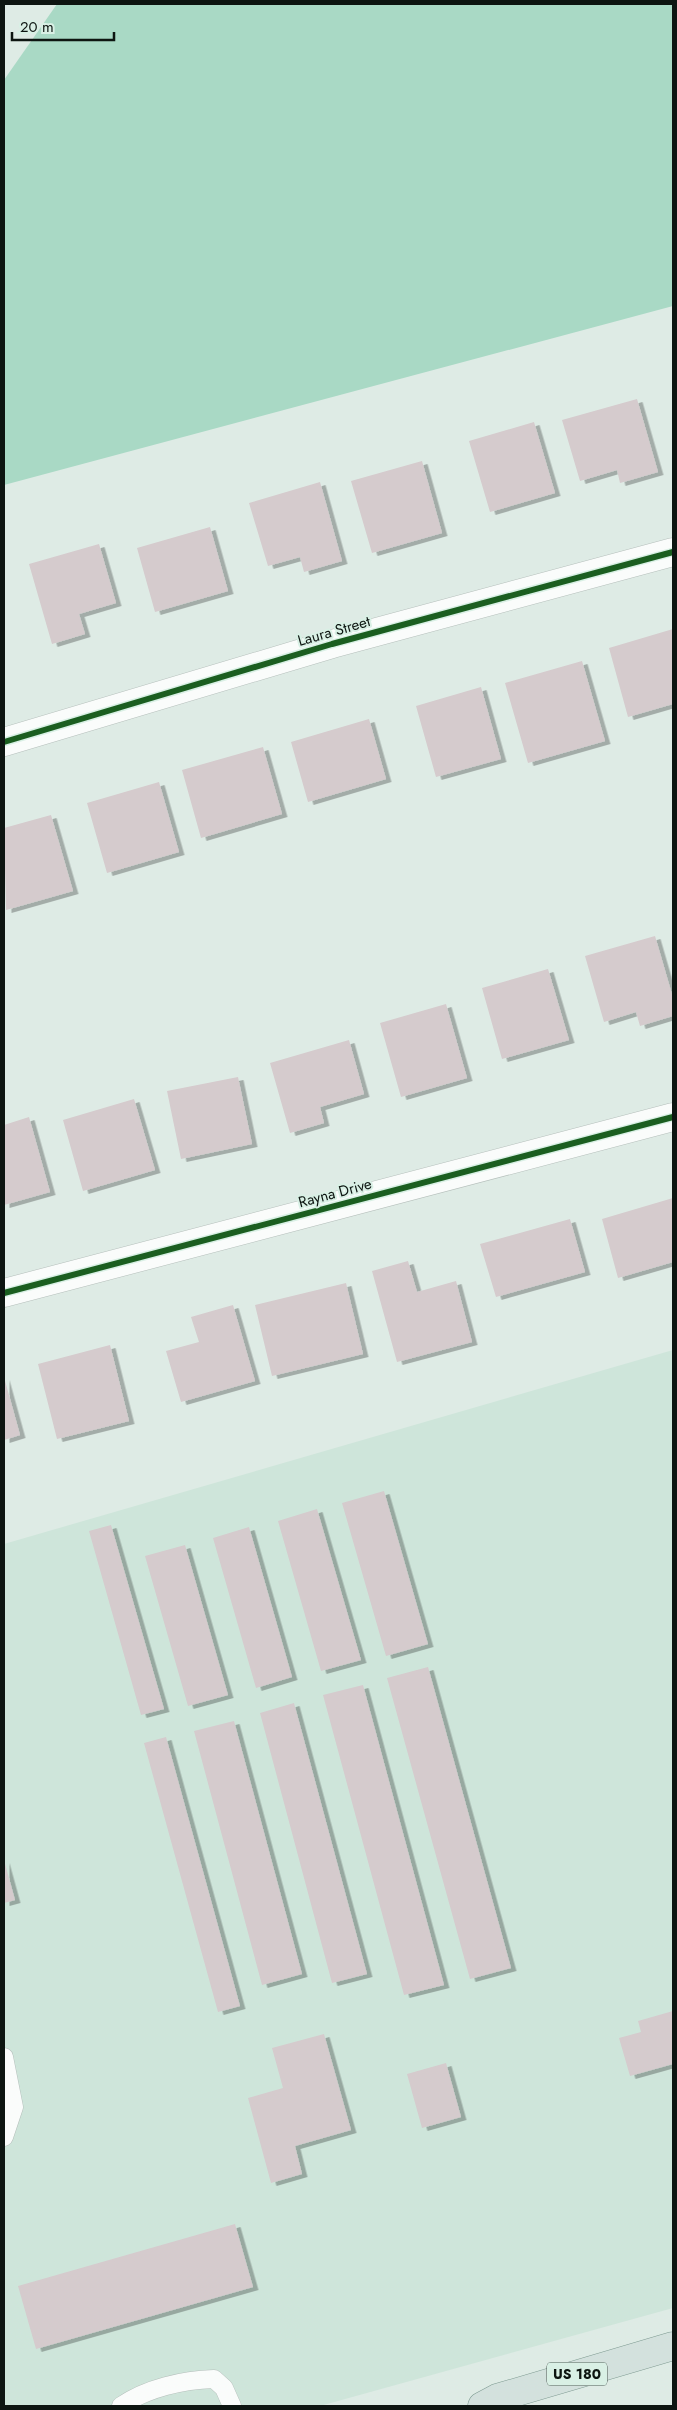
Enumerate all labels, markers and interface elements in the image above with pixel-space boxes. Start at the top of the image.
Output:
scale bar [12,10,115,42]
text: 20 m [20,16,54,38]
street label: Laura Street [295,610,373,652]
street label: Rayna Drive [296,1173,374,1213]
road number: US 180 [547,2362,607,2386]

